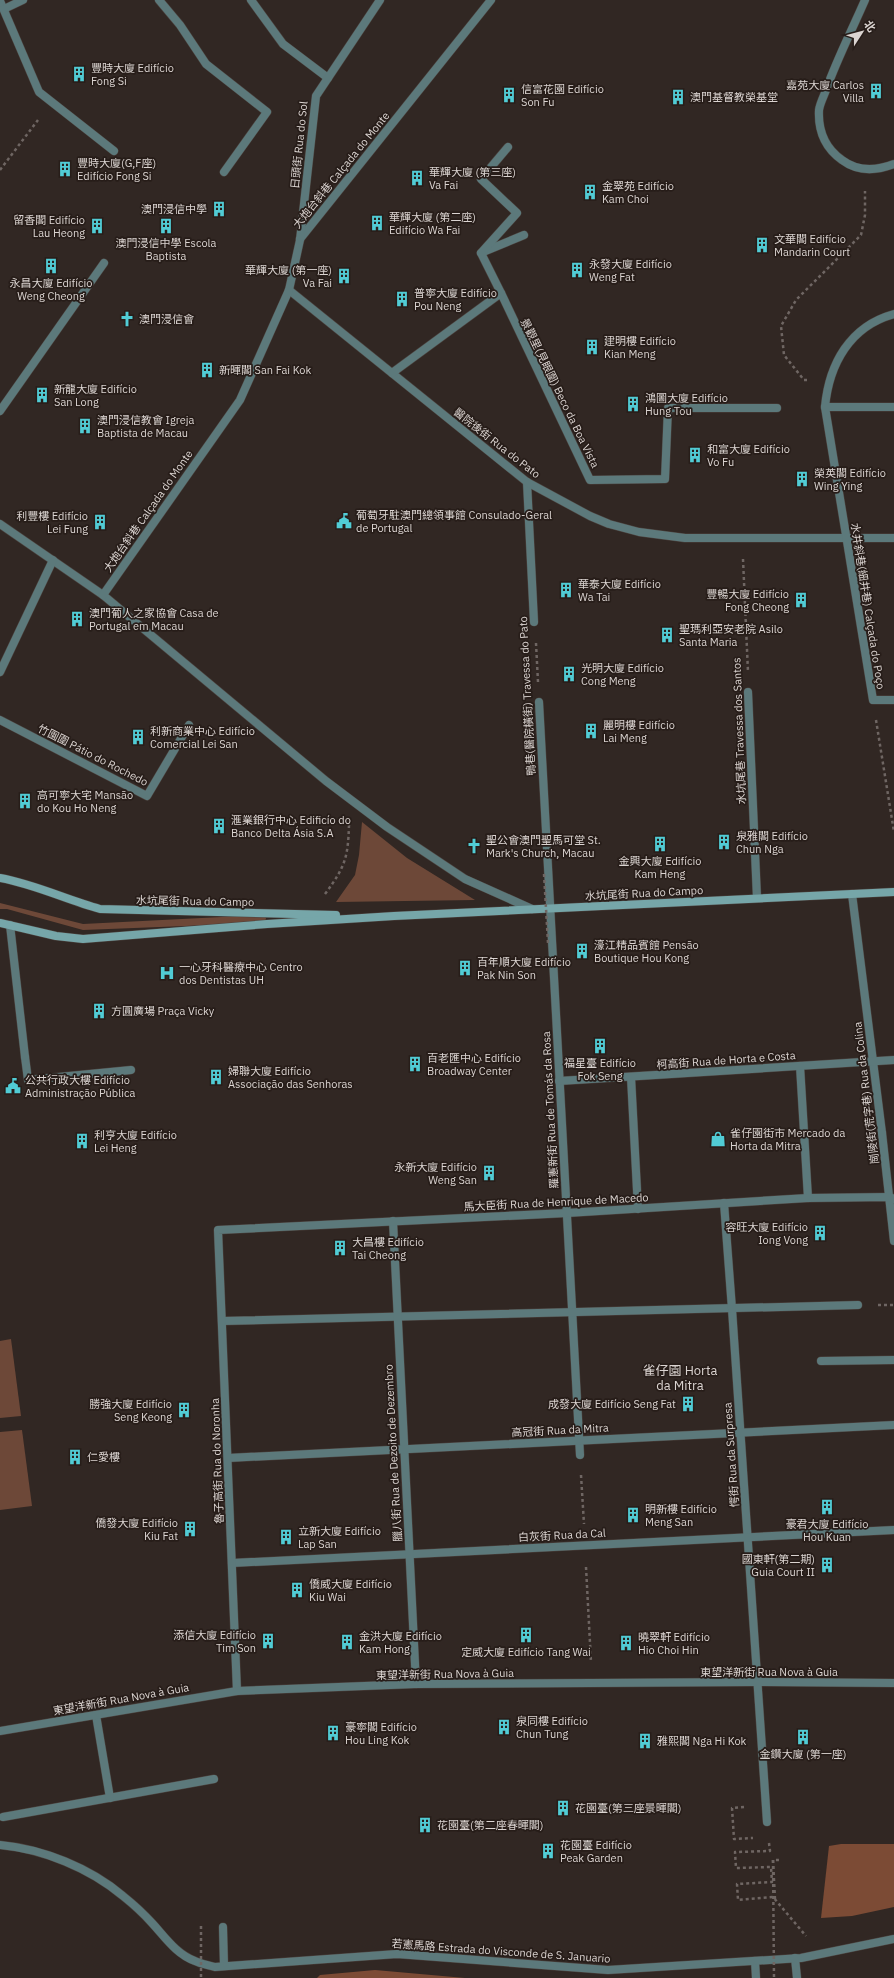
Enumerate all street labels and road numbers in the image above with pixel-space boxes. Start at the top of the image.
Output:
street label: 日頭街 Rua do Sol [287,100,311,190]
street label: 大炮台斜巷 Calçada do Monte [290,109,392,231]
street label: 景觀里(見眼圍) Beco da Boa Vista [518,316,602,470]
street label: 醫院後街 Rua do Pato [451,405,543,481]
street label: 大炮台斜巷 Calçada do Monte [100,447,196,575]
street label: 水井斜巷(細井巷) Calçada do Poço [848,522,888,690]
street label: 鴨巷(醫院橫街) Travessa do Pato [516,616,538,776]
street label: 水坑尾巷 Travessa dos Santos [729,657,749,805]
street label: 竹園圍 Pátio do Rochedo [35,721,151,789]
street label: 水坑尾街 Rua do Campo [585,883,703,903]
street label: 水坑尾街 Rua do Campo [136,893,254,909]
street label: 崗陵街(荒字巷) Rua da Colina [850,1021,882,1165]
street label: 羅憲新街 Rua de Tomás da Rosa [539,1031,561,1189]
street label: 柯高街 Rua de Horta e Costa [656,1048,796,1072]
street label: 馬大臣街 Rua de Henrique de Macedo [463,1190,649,1214]
street label: 臘八街 Rua de Dezoito de Dezembro [381,1364,405,1542]
street label: 魯子高街 Rua do Noronha [208,1398,226,1524]
street label: 愕街 Rua da Surpresa [720,1402,742,1508]
street label: 高冠街 Rua da Mitra [511,1420,609,1440]
street label: 白灰街 Rua da Cal [518,1526,606,1544]
street label: 東望洋新街 Rua Nova à Guia [700,1665,838,1679]
street label: 東望洋新街 Rua Nova à Guia [376,1666,514,1682]
street label: 東望洋新街 Rua Nova à Guia [52,1680,190,1718]
street label: 若憲馬路 Estrada do Visconde de S. Januario [391,1936,611,1966]

